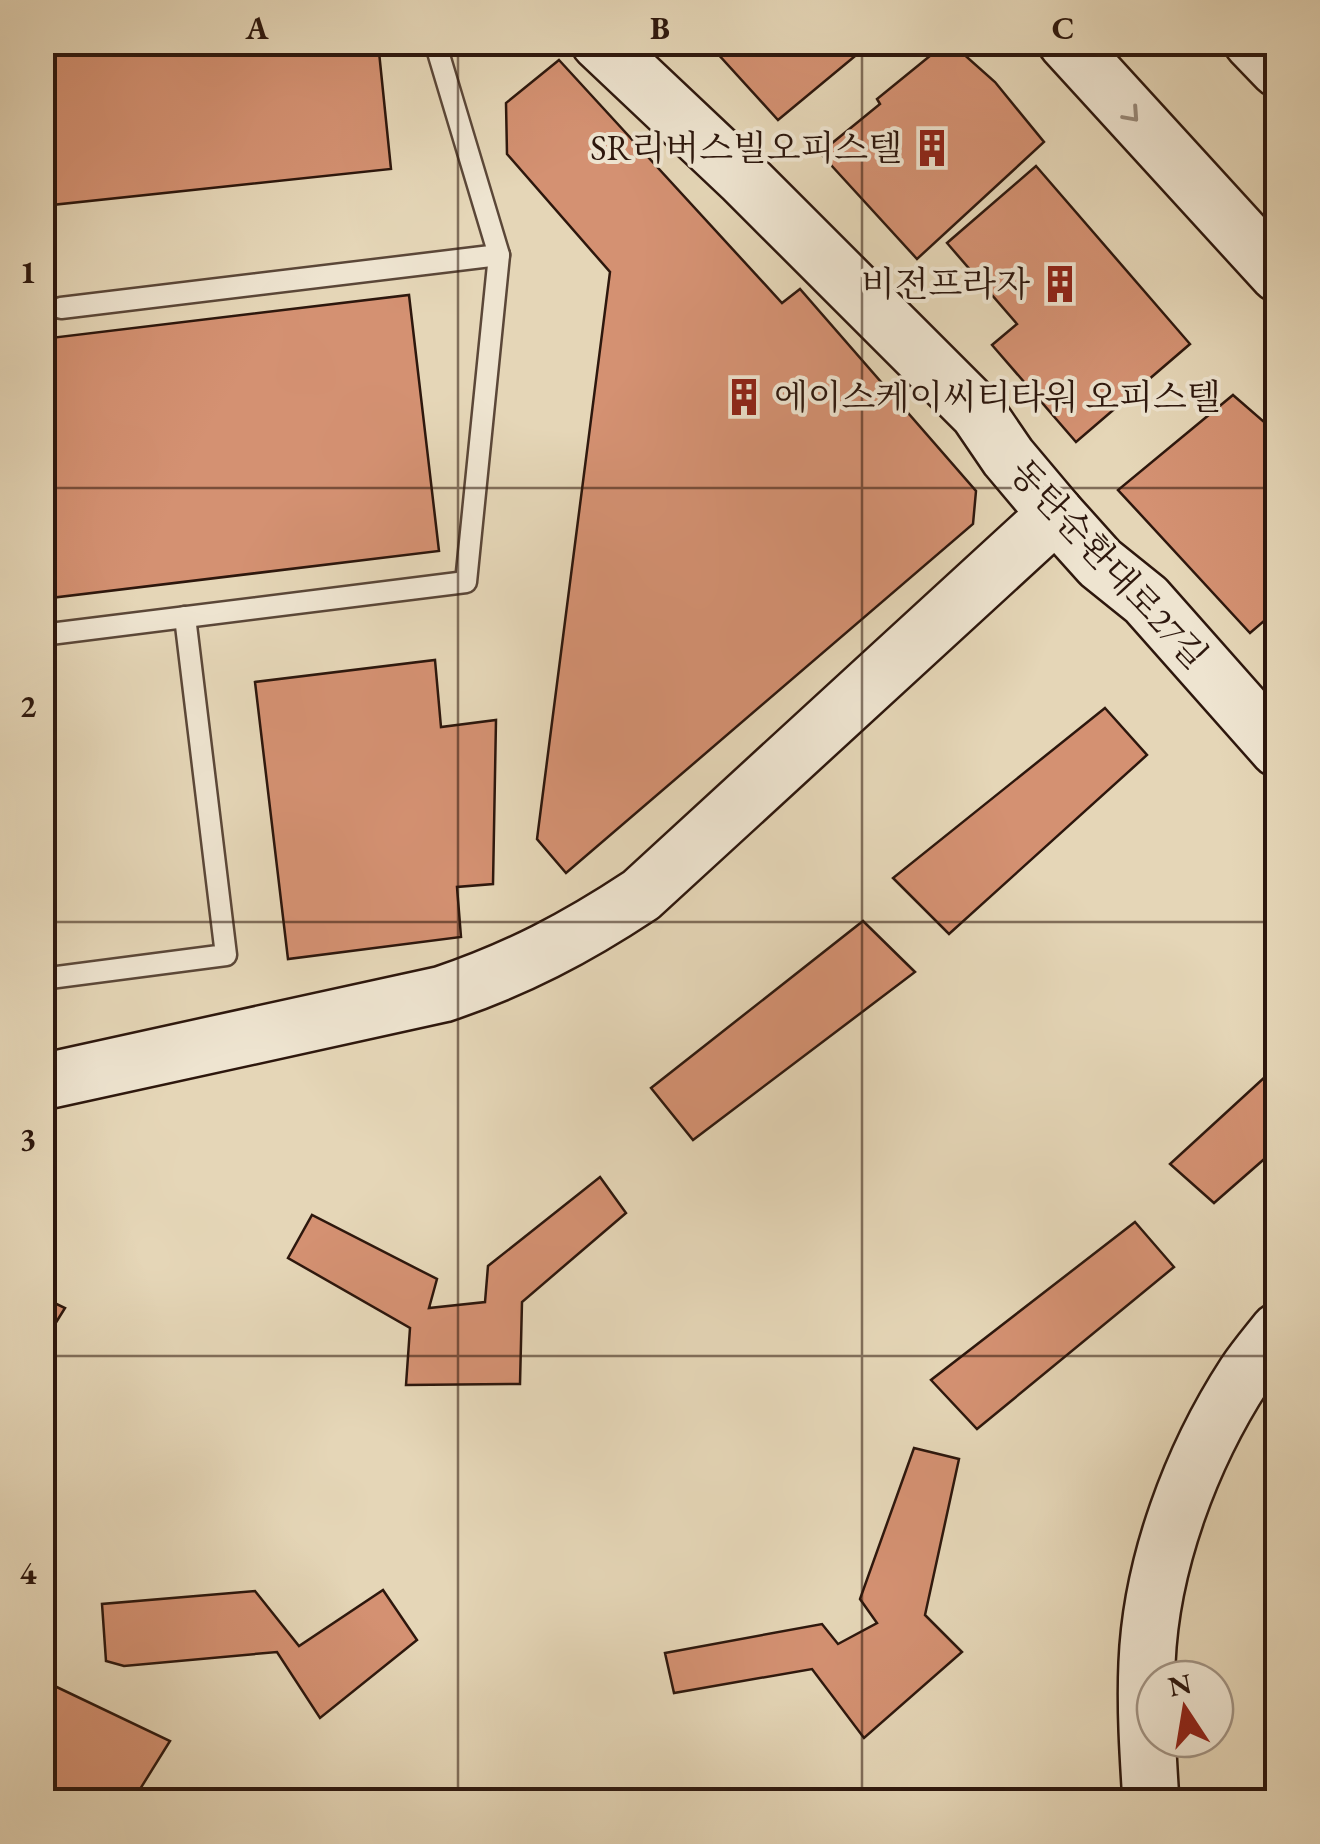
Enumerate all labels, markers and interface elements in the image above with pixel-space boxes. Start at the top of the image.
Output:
text: A [244,7,269,49]
text: B [650,7,670,49]
text: C [1052,7,1074,49]
one-way arrow [1120,103,1138,121]
place label: SR리버스빌오피스텔 [590,125,902,170]
building icon: SR리버스빌오피스텔 [911,127,953,169]
text: 1 [20,251,36,293]
place label: 비전프라자 [861,261,1030,306]
building icon: 비전프라자 [1039,263,1081,305]
place label: 에이스케이씨티타워 오피스텔 [774,374,1221,419]
building icon: 에이스케이씨티타워 오피스텔 [723,376,765,418]
street label: 동탄순환대로27길 [1001,449,1218,678]
text: 2 [20,685,37,727]
text: 3 [20,1118,36,1160]
text: 4 [20,1552,38,1594]
north arrow [1135,1659,1235,1759]
text: N [1165,1665,1195,1705]

